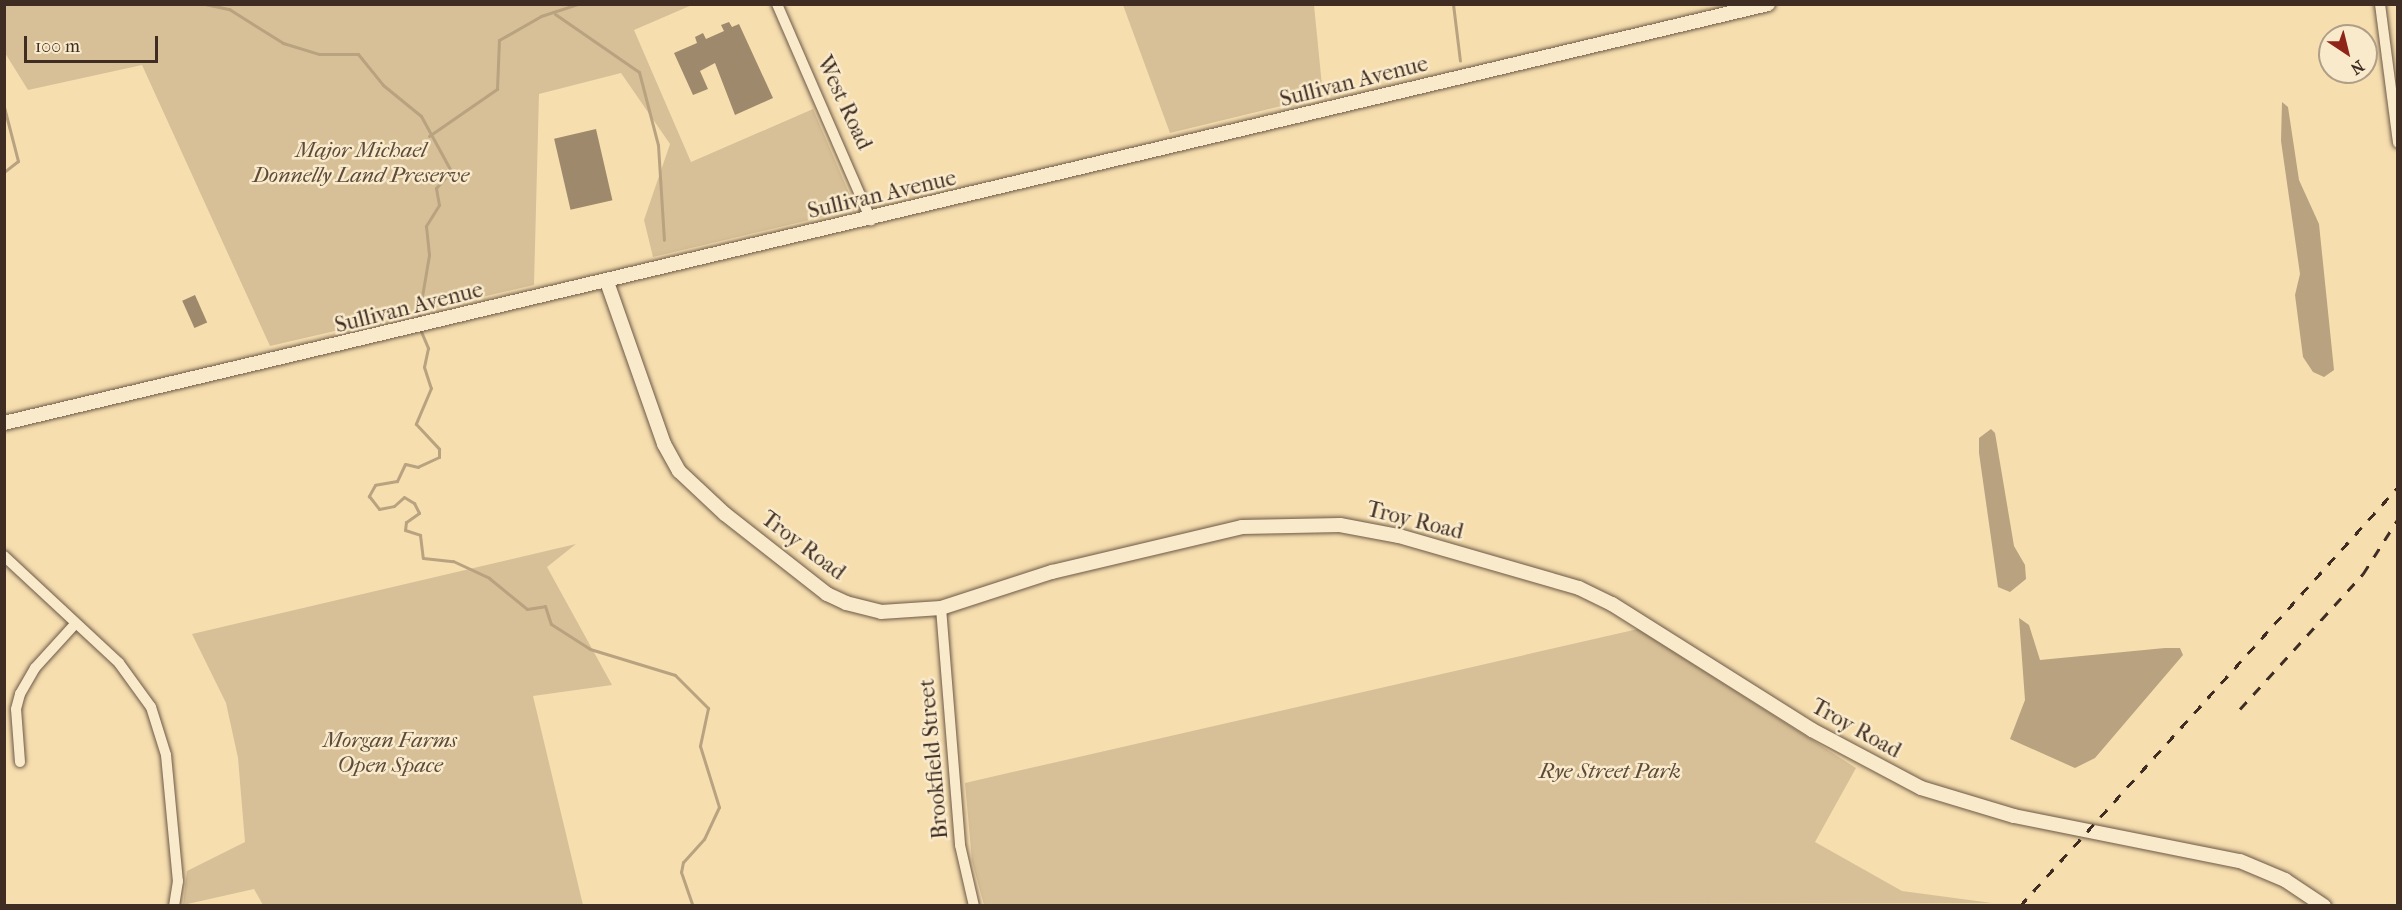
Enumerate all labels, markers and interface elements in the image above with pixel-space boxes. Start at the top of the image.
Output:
scale bar [27,24,160,62]
north arrow [2318,24,2378,84]
text: 100 m [35,36,80,57]
street label: Sullivan Avenue [1277,51,1431,113]
street label: West Road [811,52,877,154]
text: N [2347,56,2368,79]
park label: Major Michael Donnelly Land Preserve [253,137,469,188]
street label: Sullivan Avenue [805,165,959,225]
street label: Sullivan Avenue [332,277,486,339]
street label: Troy Road [1364,496,1466,546]
street label: Troy Road [756,506,850,586]
street label: Brookfield Street [914,678,954,840]
street label: Troy Road [1807,694,1905,764]
park label: Morgan Farms Open Space [323,727,457,778]
park label: Rye Street Park [1539,759,1681,785]

